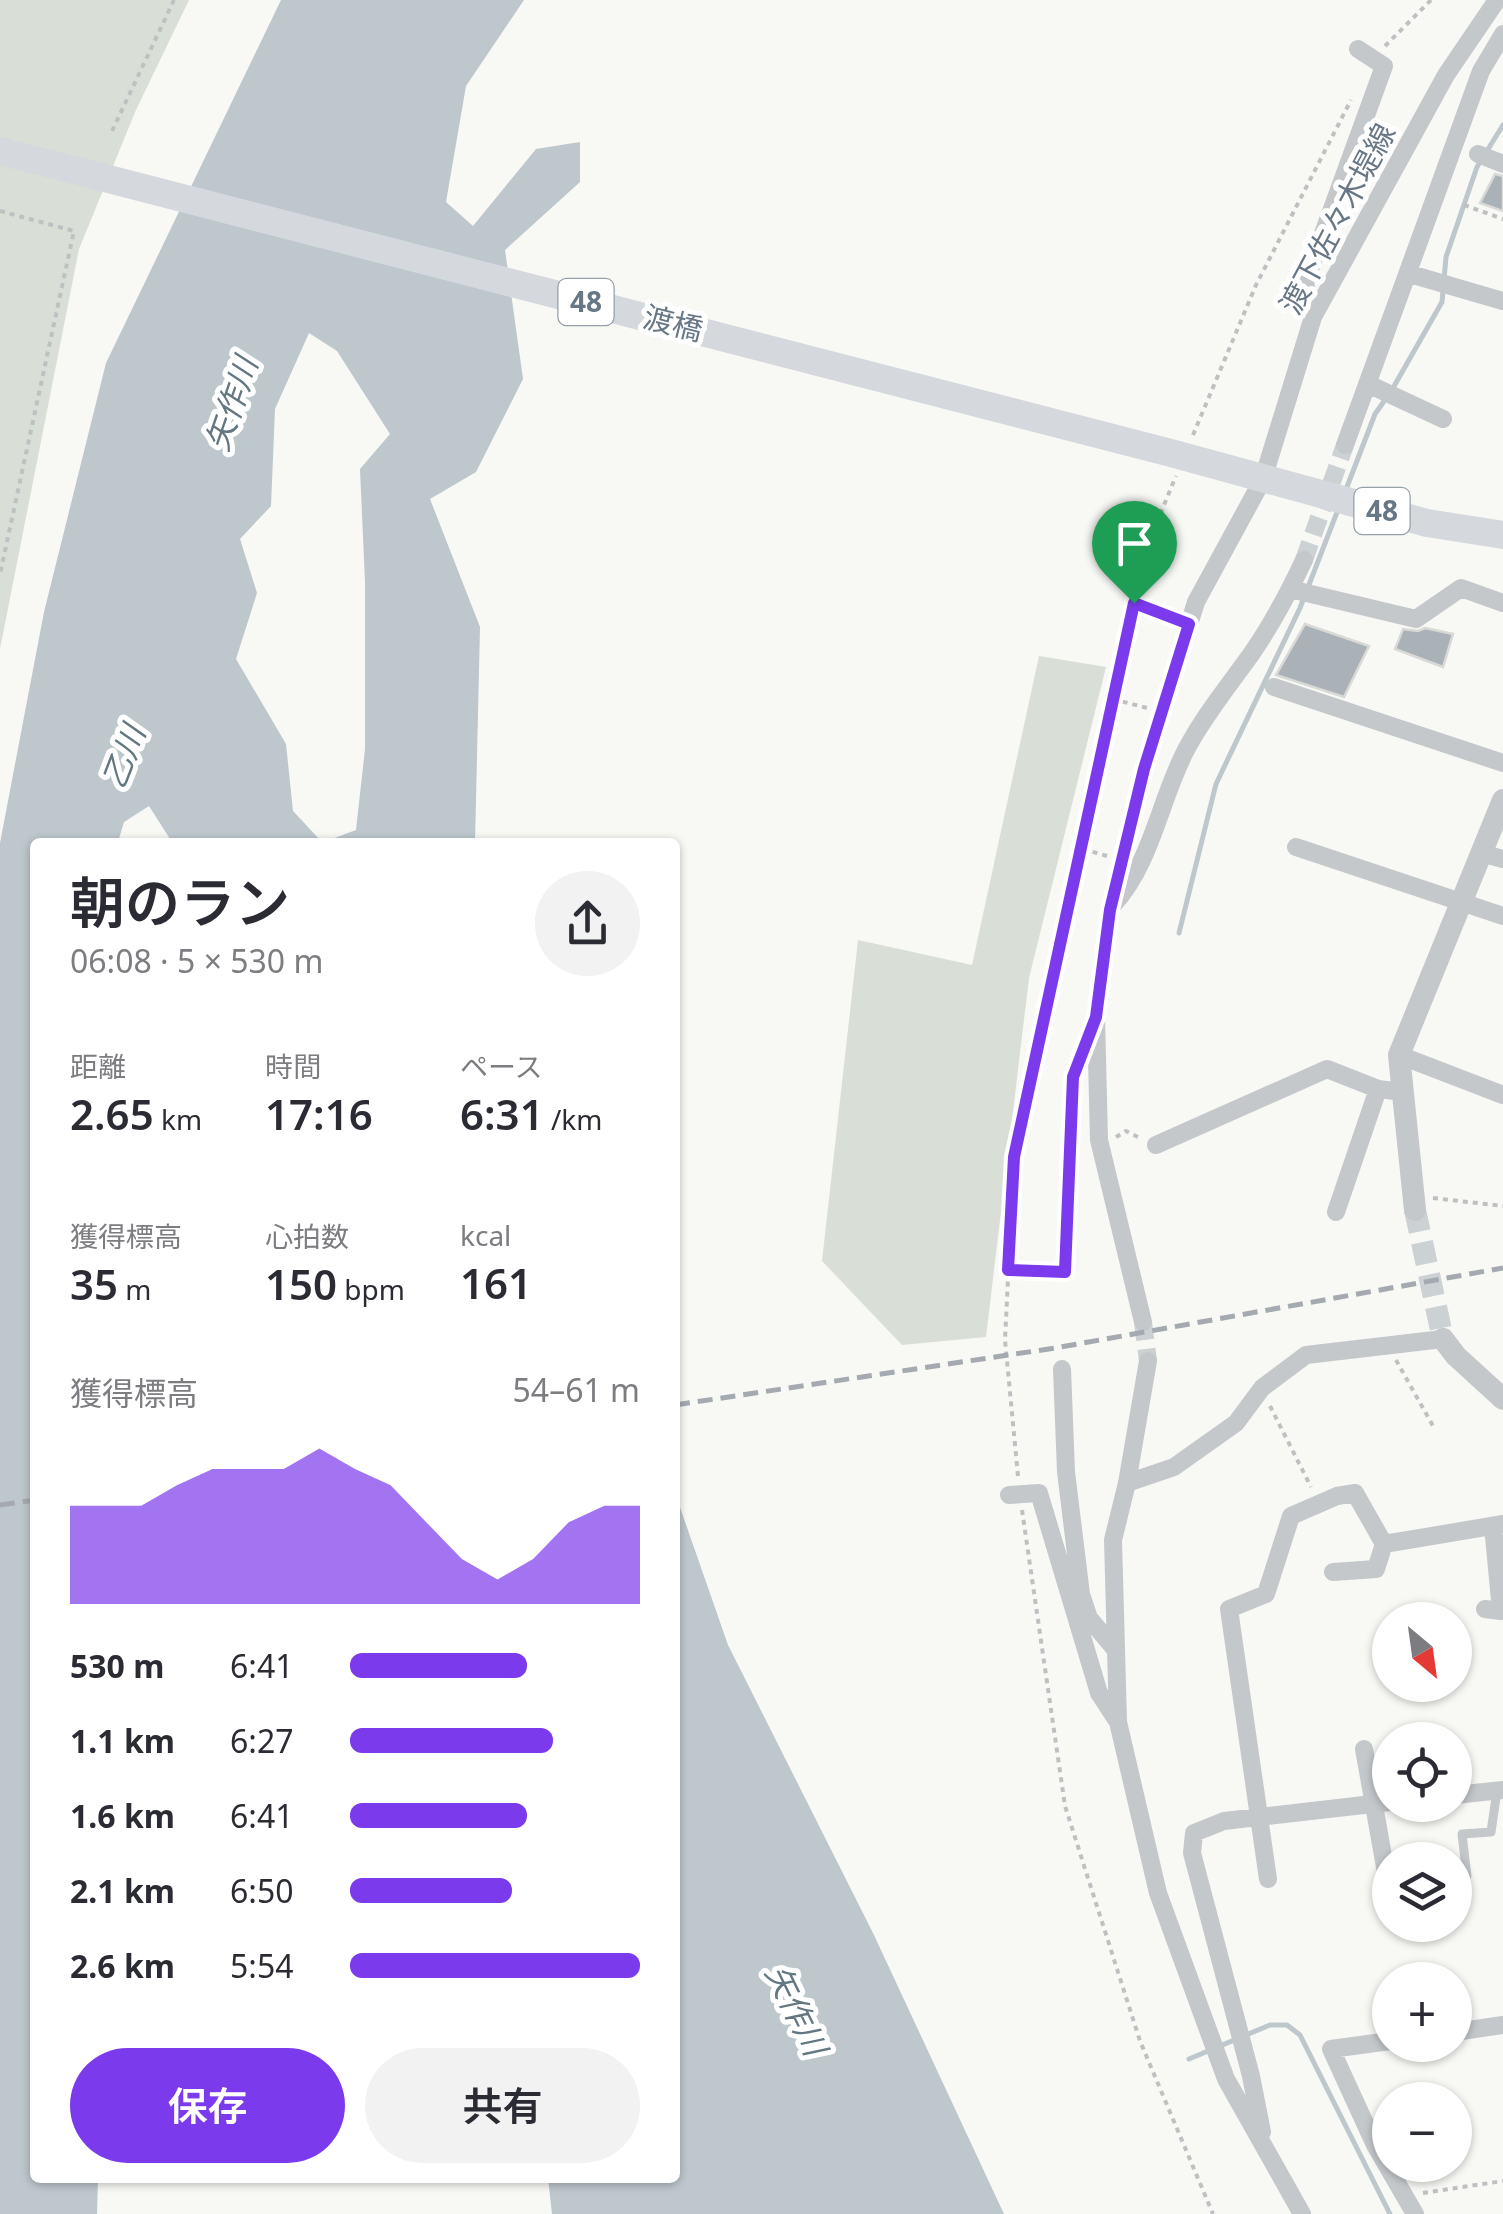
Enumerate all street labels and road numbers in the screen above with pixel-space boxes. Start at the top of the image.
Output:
street label: 渡下佐々木堤線 [1269,116,1404,321]
road number: 48 [558,279,614,325]
street label: 渡橋 [639,295,707,350]
road number: 48 [1354,488,1410,534]

